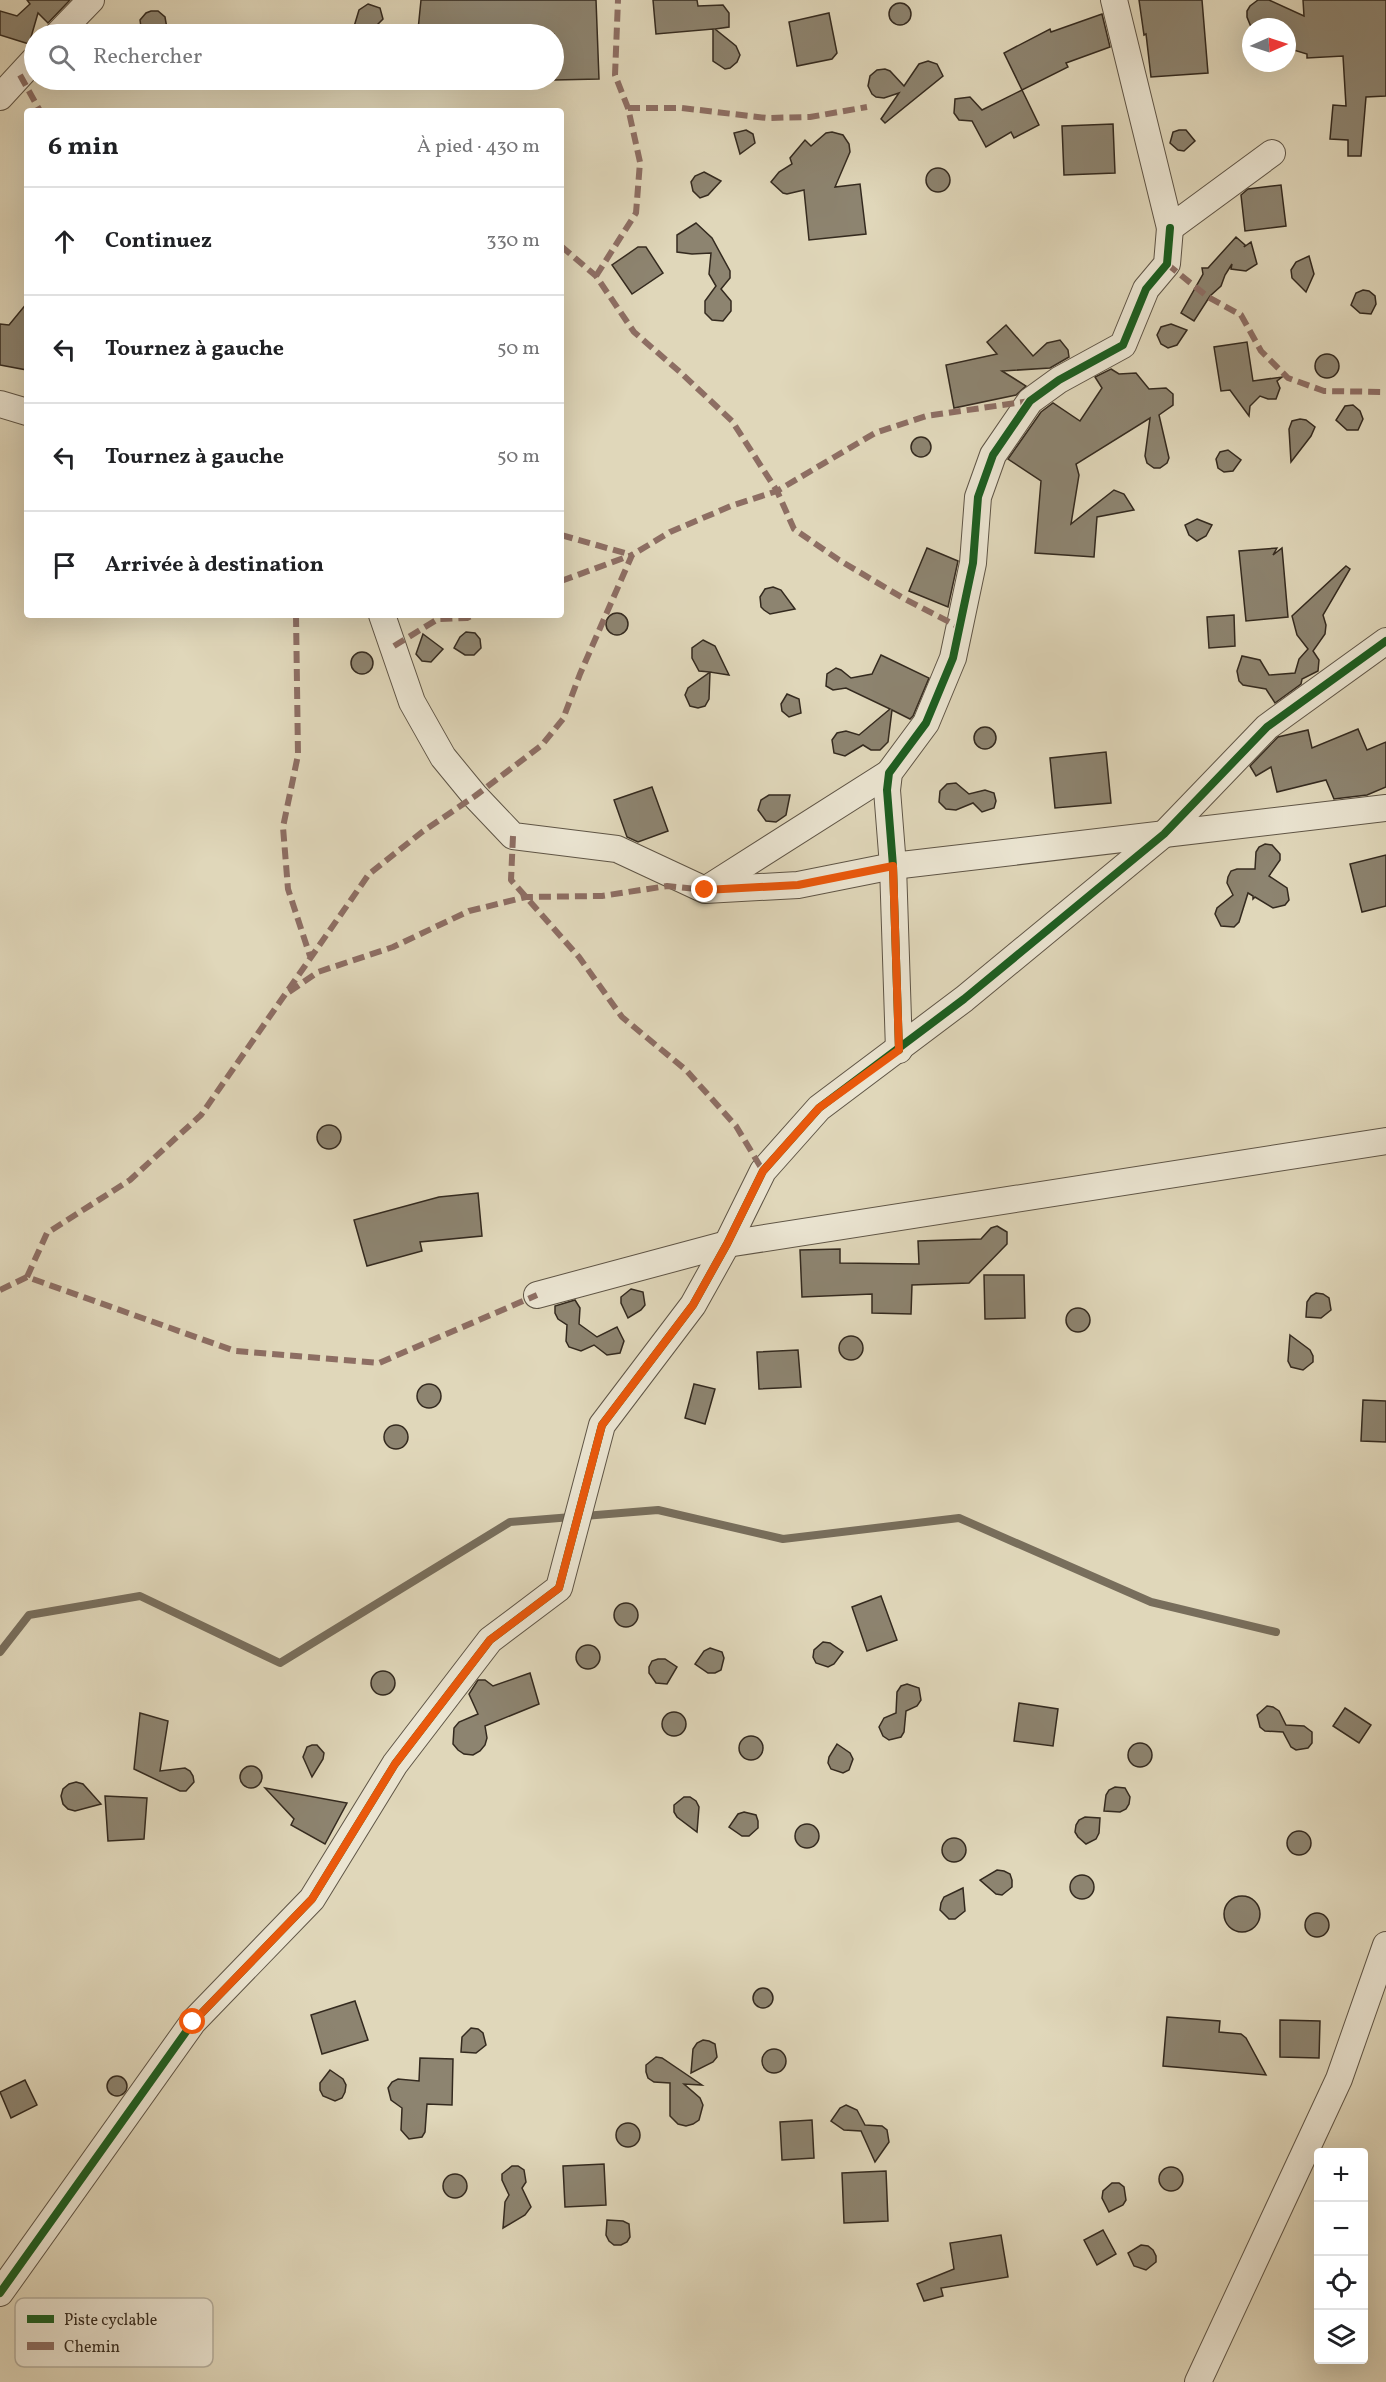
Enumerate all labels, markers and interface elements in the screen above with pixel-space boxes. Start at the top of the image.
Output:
north arrow [1242,18,1296,72]
search box [24,24,564,90]
icon: search [45,41,78,74]
text: Rechercher [93,42,202,73]
text: 6 min [48,129,119,165]
text: À pied · 430 m [417,133,540,161]
icon: ahead [48,225,81,258]
text: Continuez [105,226,212,257]
text: 330 m [486,227,540,255]
icon: left [48,333,81,366]
text: Tournez à gauche [105,334,284,365]
text: 50 m [497,335,540,363]
icon: left [48,441,81,474]
text: Tournez à gauche [105,442,284,473]
text: 50 m [497,443,540,471]
icon: arrive [48,549,81,582]
text: Arrivée à destination [105,550,324,581]
route end [691,876,717,902]
route start [179,2008,205,2034]
map controls [1314,2148,1368,2364]
button: + [1314,2148,1368,2202]
button: − [1314,2202,1368,2256]
button: locate [1314,2256,1368,2310]
legend [15,2298,213,2367]
text: Piste cyclable [64,2310,157,2332]
button: layers [1314,2310,1368,2364]
text: Chemin [64,2337,120,2359]

